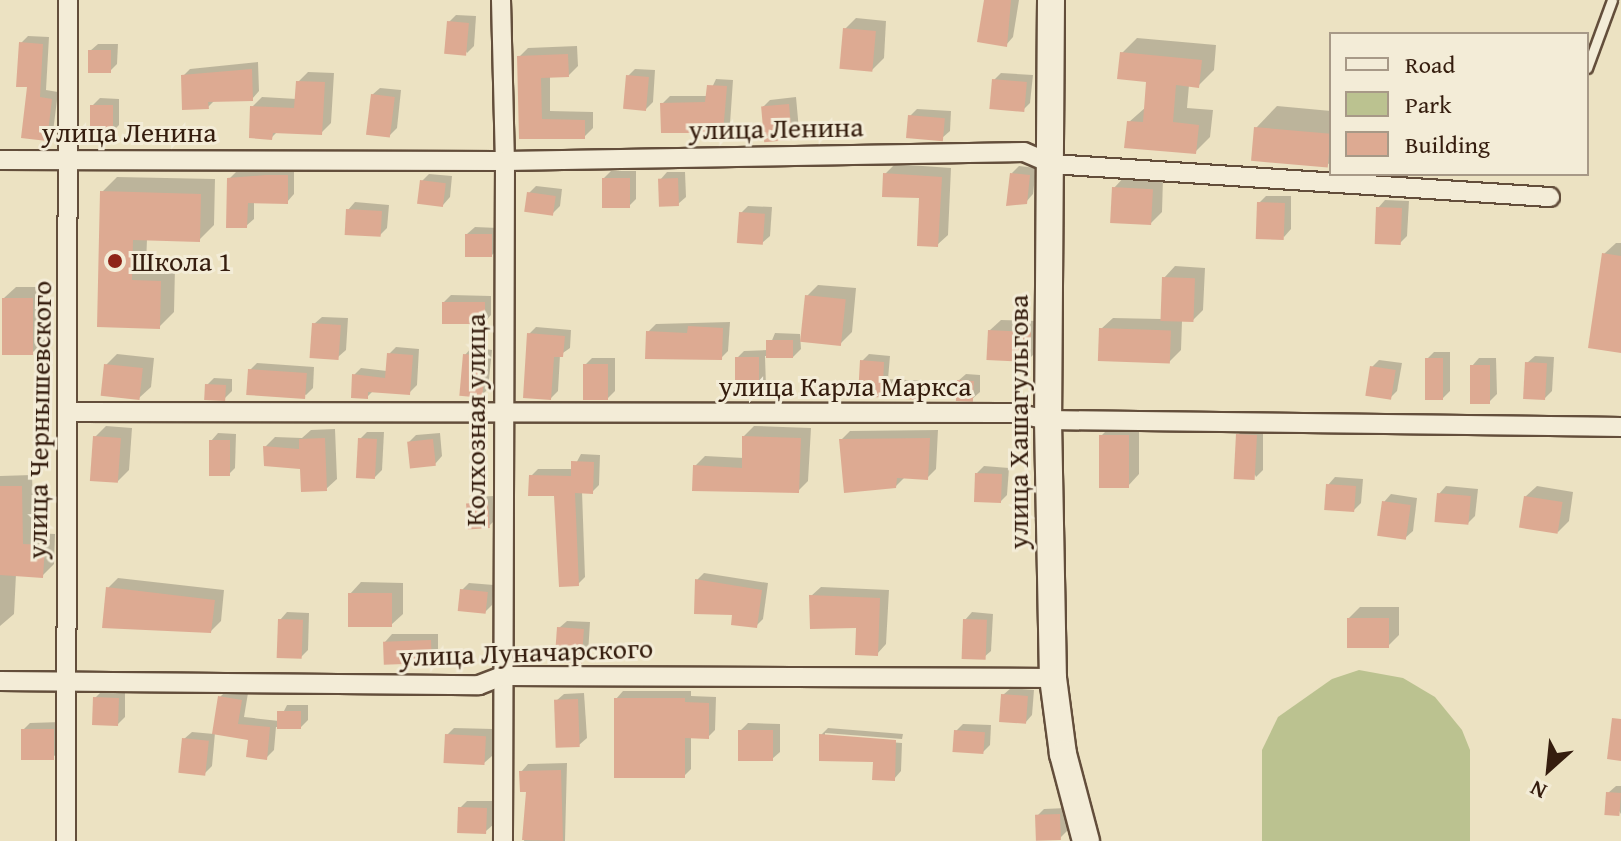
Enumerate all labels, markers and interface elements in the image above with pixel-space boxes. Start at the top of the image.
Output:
legend [1329,32,1589,176]
text: Road [1405,47,1455,82]
text: Park [1405,87,1451,122]
street label: улица Ленина [688,110,864,146]
street label: улица Ленина [41,115,217,149]
text: Building [1405,127,1490,162]
place label: Школа 1 [131,244,232,278]
marker: Школа 1 [106,252,124,270]
street label: улица Чернышевского [20,281,58,559]
street label: улица Хашагульгова [1001,295,1035,549]
street label: Колхозная улица [458,313,492,527]
street label: улица Карла Маркса [718,369,972,403]
street label: улица Луначарского [398,631,654,673]
north arrow [1509,729,1589,809]
text: N [1524,773,1552,808]

